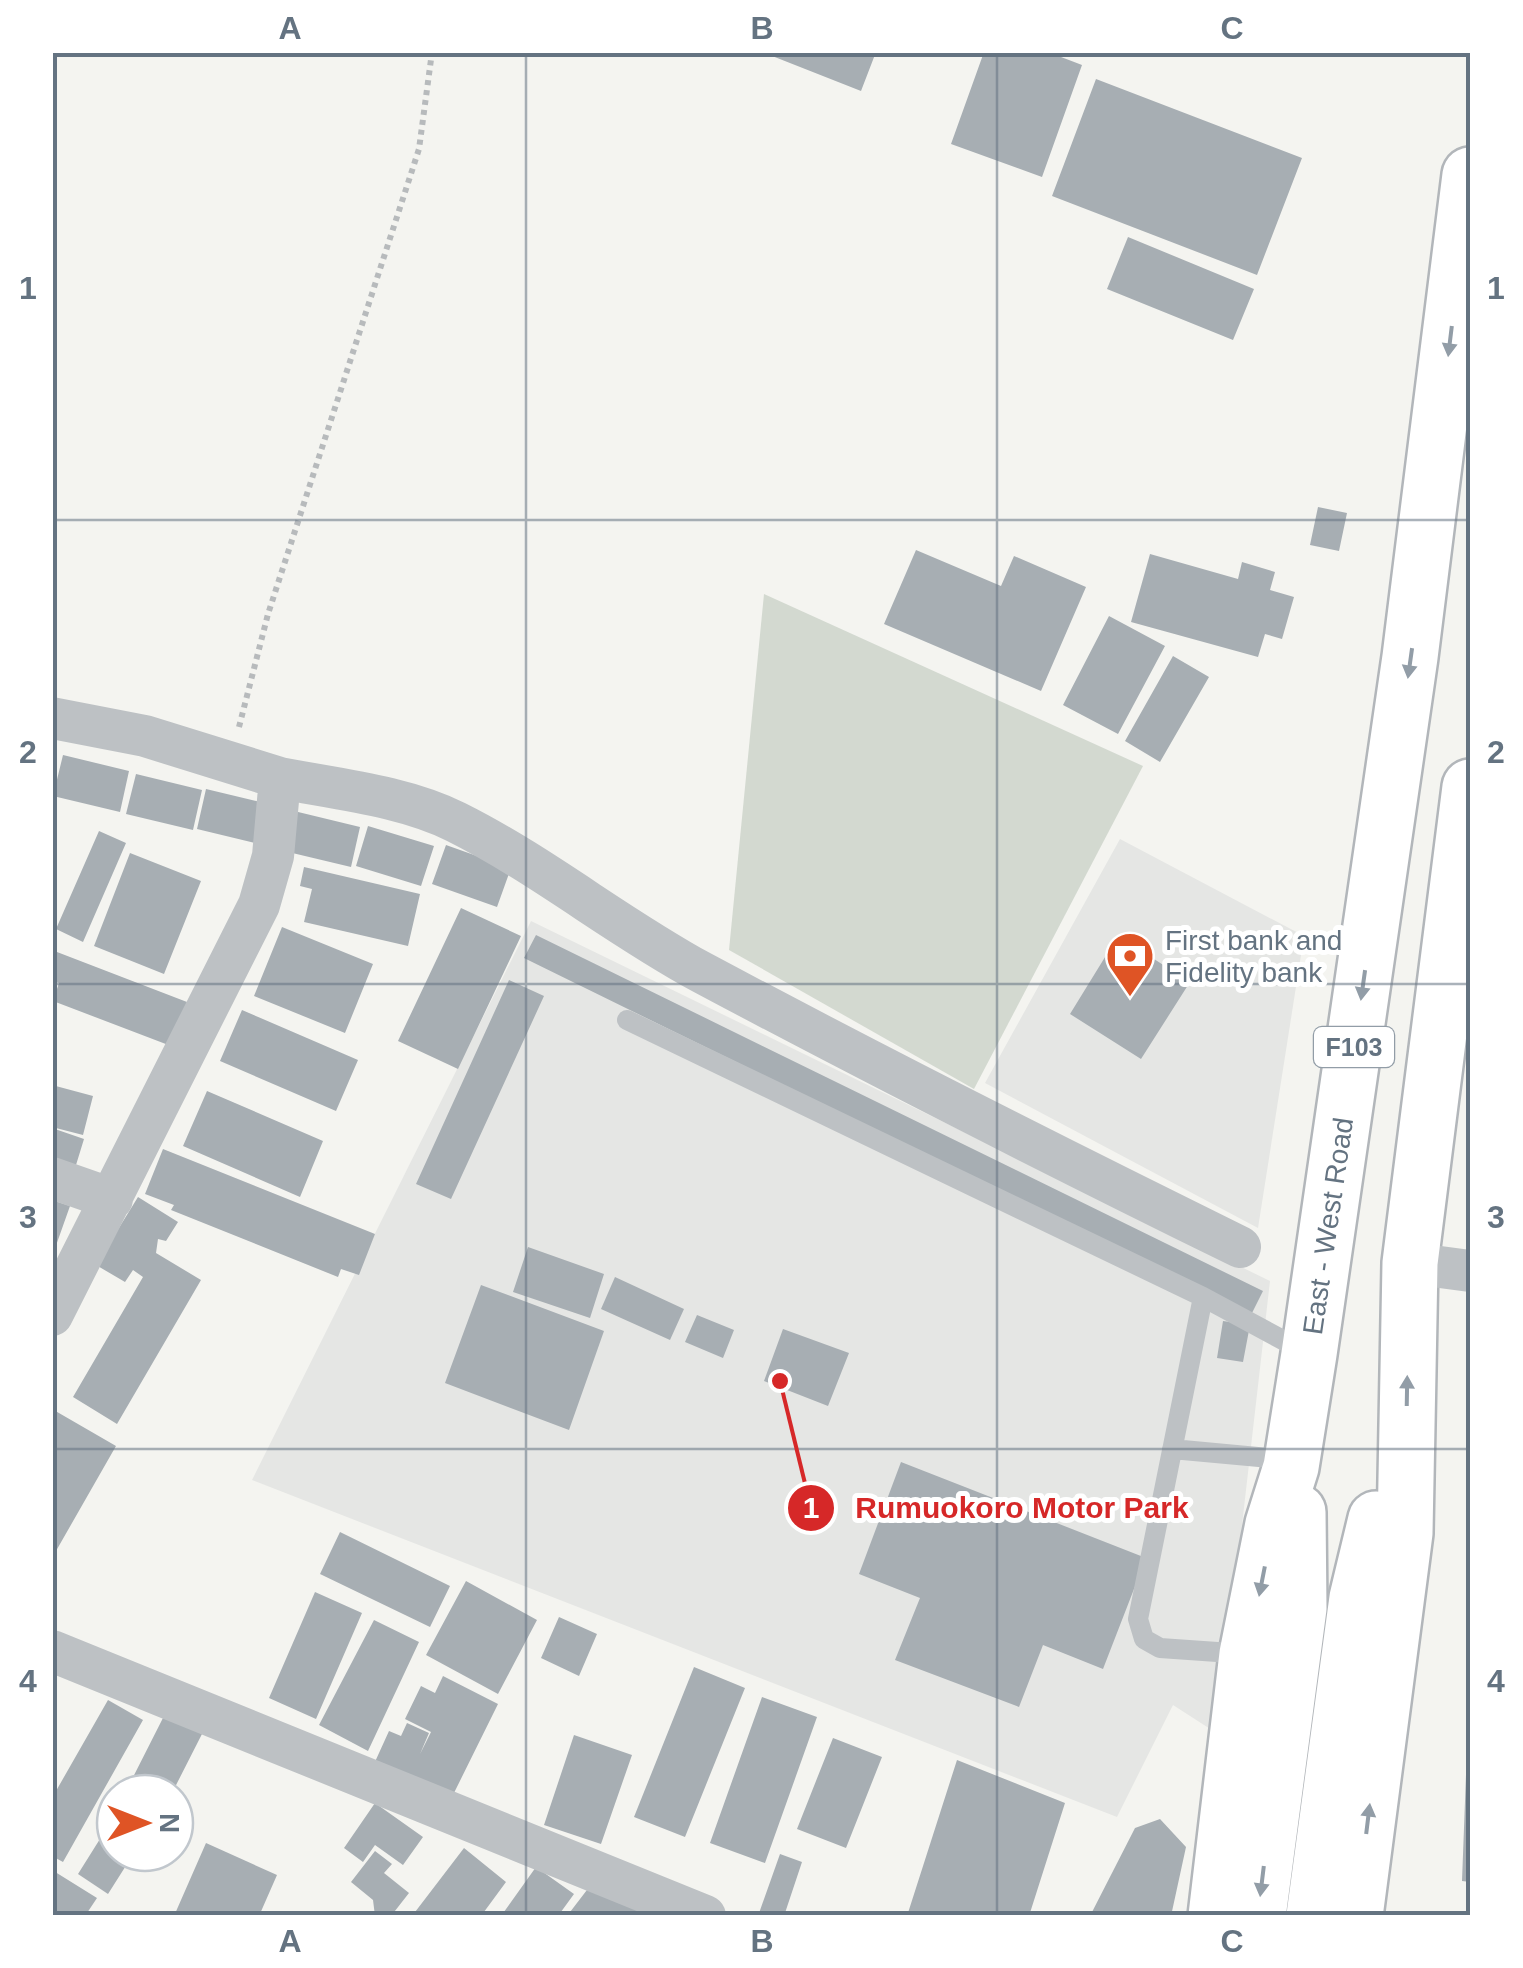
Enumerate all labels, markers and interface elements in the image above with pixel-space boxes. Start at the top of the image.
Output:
text: A [278,10,302,46]
text: B [750,10,774,46]
text: C [1220,10,1244,46]
text: 1 [19,270,37,306]
text: 1 [1487,270,1505,306]
one-way arrow [1442,325,1458,357]
one-way arrow [1401,648,1417,680]
text: 2 [19,734,37,770]
text: 2 [1487,734,1505,770]
place label: First bank and Fidelity bank [1165,925,1342,988]
bank icon: First bank and Fidelity bank [1104,930,1156,998]
one-way arrow [1354,970,1370,1001]
road number: F103 [1314,1027,1394,1067]
street label: East - West Road [1297,1115,1359,1337]
text: 3 [19,1199,37,1235]
text: 3 [1487,1199,1505,1235]
one-way arrow [1400,1375,1416,1407]
callout: Rumuokoro Motor Park [786,1478,1209,1538]
text: 1 [803,1491,819,1524]
text: Rumuokoro Motor Park [855,1491,1189,1524]
one-way arrow [1253,1565,1269,1596]
text: 4 [19,1663,37,1699]
text: 4 [1487,1663,1505,1699]
north arrow [95,1773,195,1873]
one-way arrow [1360,1802,1376,1834]
text: N [154,1813,185,1833]
one-way arrow [1254,1866,1270,1898]
text: A [278,1923,302,1959]
text: B [750,1923,774,1959]
text: C [1220,1923,1244,1959]

